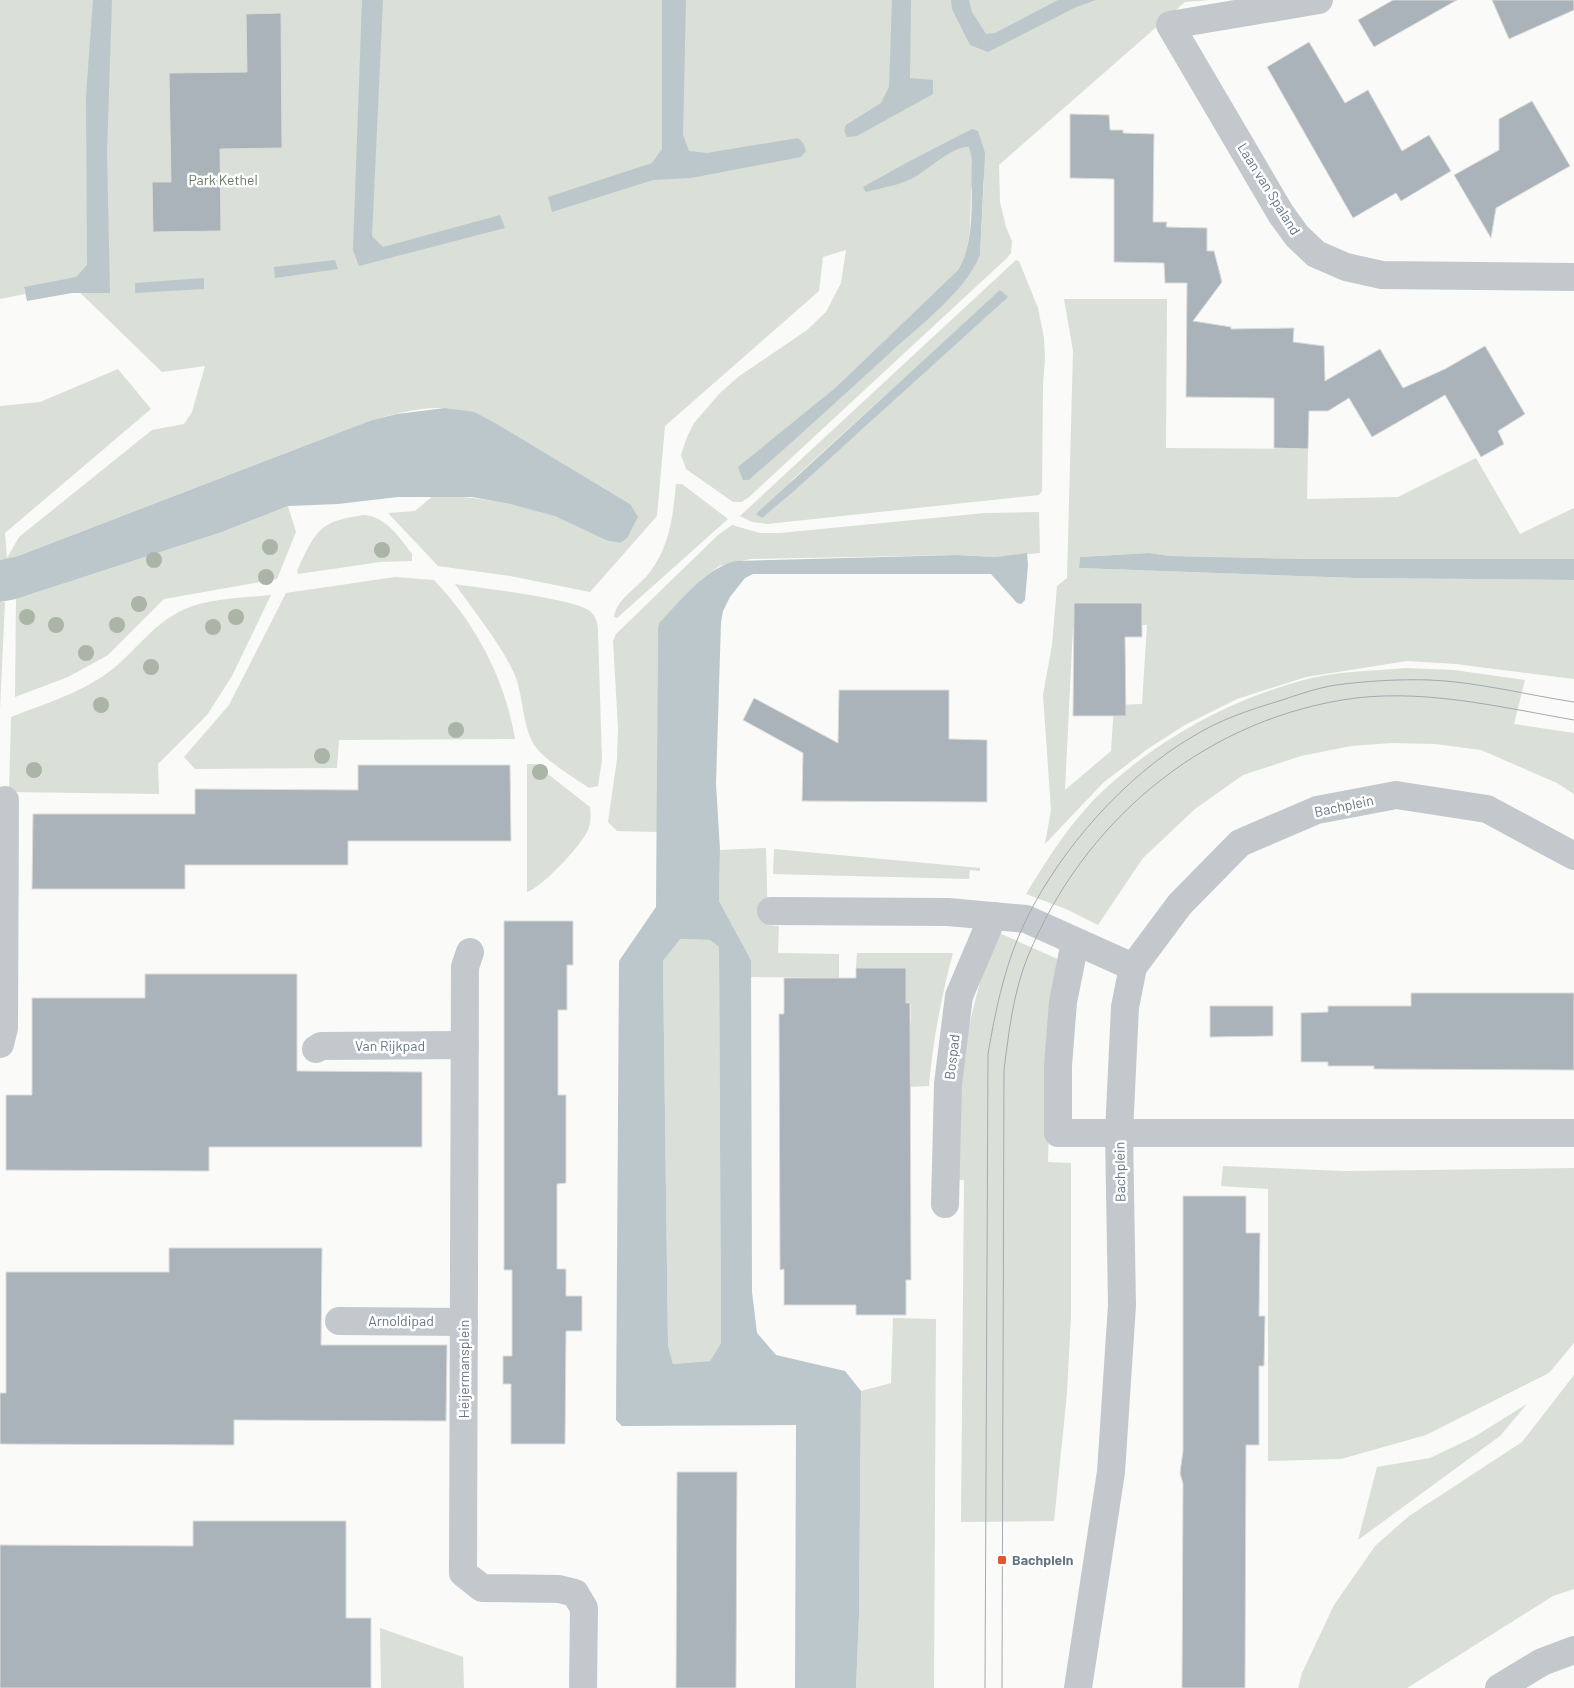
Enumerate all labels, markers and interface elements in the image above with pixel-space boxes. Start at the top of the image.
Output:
street label: Laan van Spaland [1234,140,1304,238]
park label: Park Kethel [188,171,258,188]
street label: Bachplein [1313,791,1375,820]
street label: Bospad [940,1033,963,1081]
street label: Van Rijkpad [355,1037,425,1054]
street label: Bachplein [1110,1142,1129,1202]
street label: Arnoldipad [368,1312,434,1329]
street label: Heijermansplein [455,1320,472,1418]
place label: Bachplein [1012,1551,1073,1568]
marker: Bachplein [996,1554,1008,1566]

